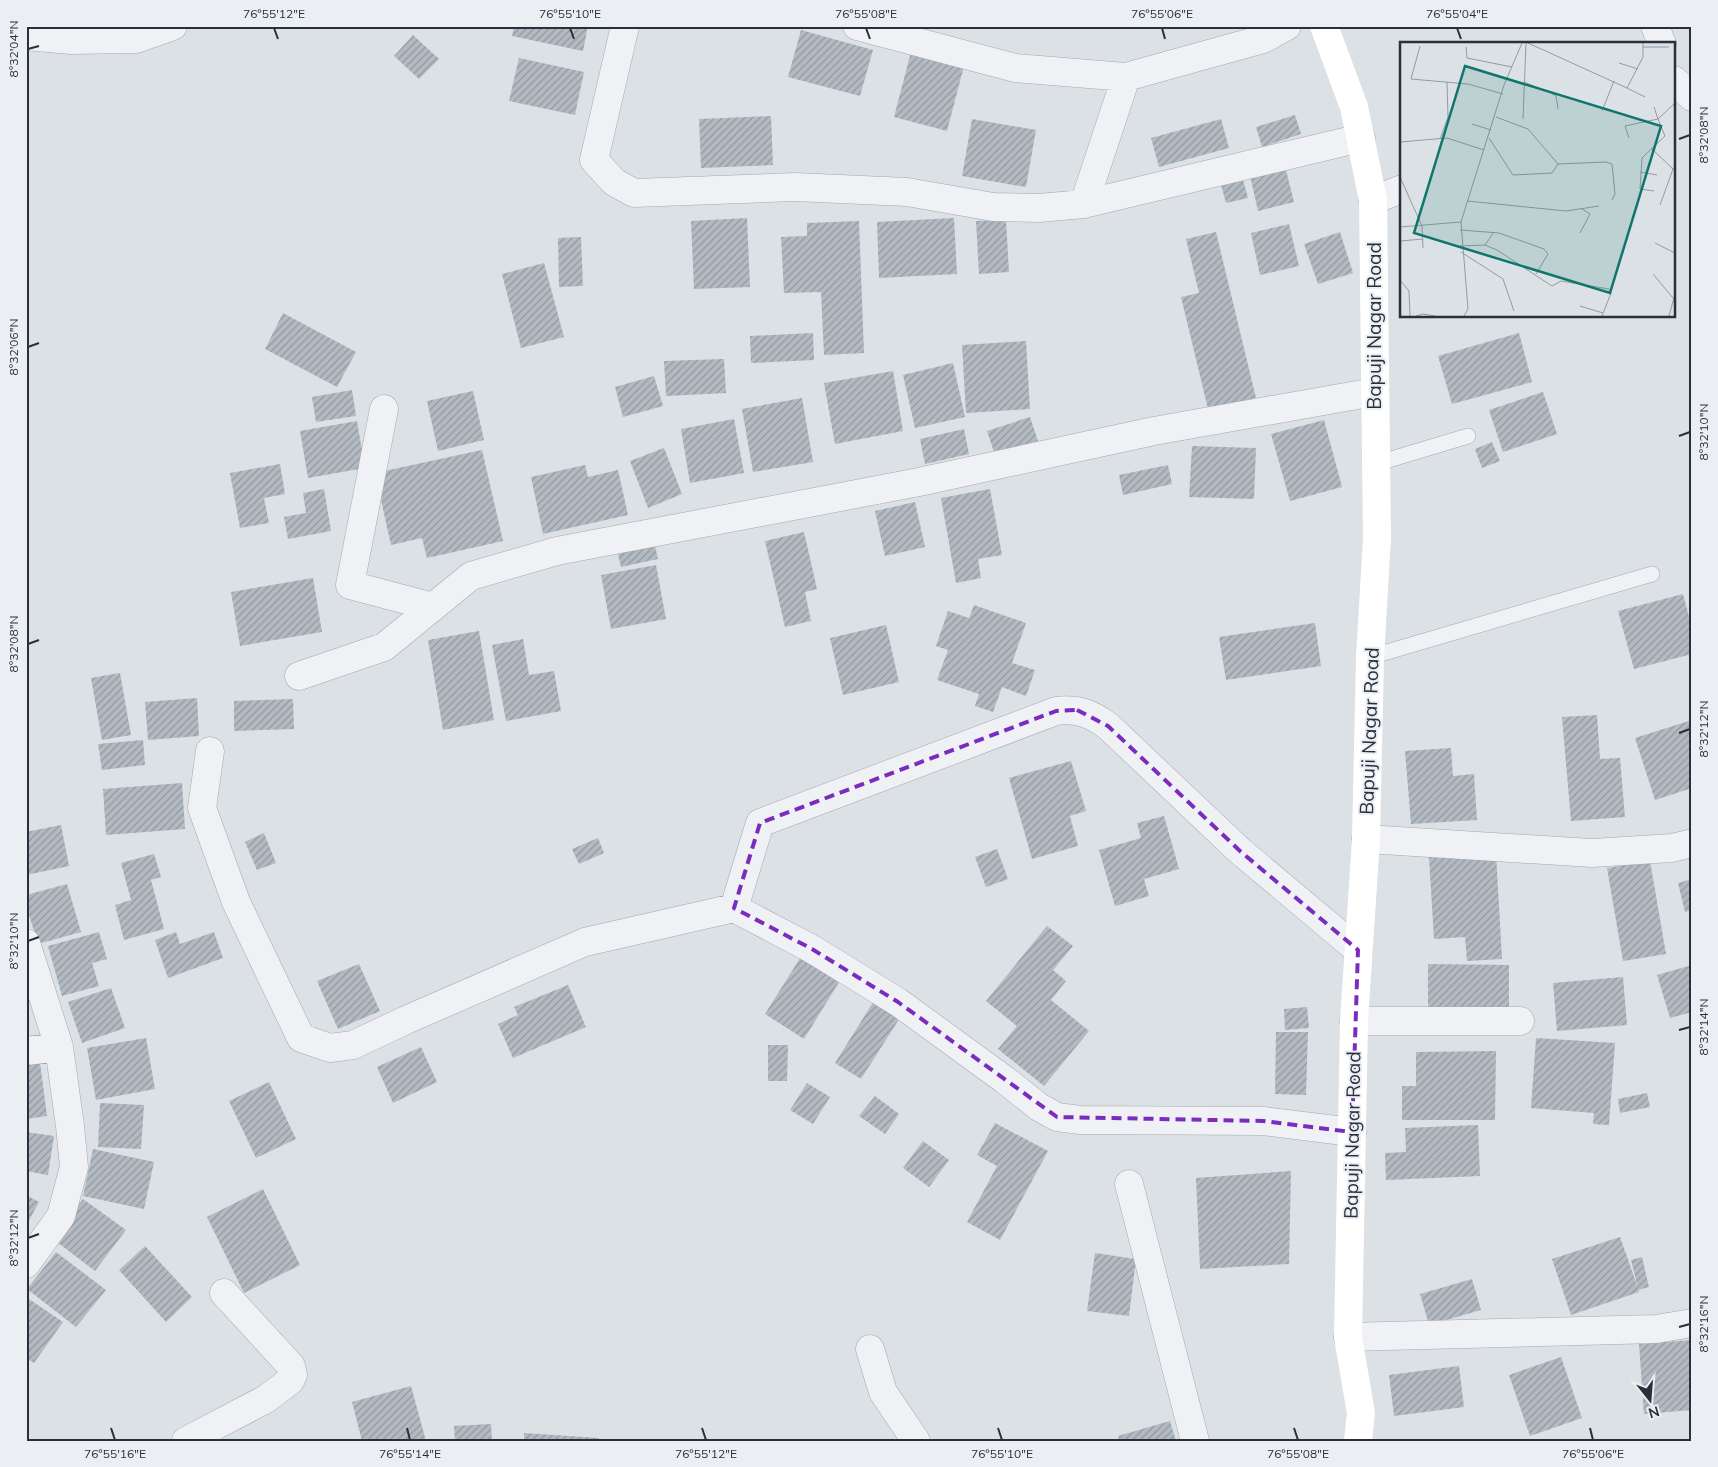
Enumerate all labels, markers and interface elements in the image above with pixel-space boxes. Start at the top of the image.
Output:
text: 76°55'12"E [243,6,305,21]
text: 76°55'10"E [539,6,601,21]
text: 76°55'08"E [835,6,897,21]
text: 76°55'06"E [1131,6,1193,21]
text: 76°55'04"E [1426,6,1488,21]
text: 8°32'04"N [6,21,21,77]
inset map [1400,42,1676,318]
text: 8°32'08"N [1696,107,1711,163]
street label: Bapuji Nagar Road [1362,242,1386,410]
text: 8°32'06"N [6,319,21,375]
text: 8°32'10"N [1696,404,1711,460]
text: 8°32'08"N [6,616,21,672]
street label: Bapuji Nagar Road [1354,647,1384,815]
text: 8°32'12"N [1696,701,1711,757]
text: 8°32'10"N [6,913,21,969]
text: 8°32'14"N [1696,999,1711,1055]
street label: Bapuji Nagar Road [1339,1051,1365,1219]
text: 8°32'12"N [6,1210,21,1266]
text: 8°32'16"N [1696,1296,1711,1352]
north arrow [1626,1374,1676,1424]
text: N [1646,1402,1661,1423]
text: 76°55'16"E [84,1446,146,1461]
text: 76°55'14"E [379,1446,441,1461]
text: 76°55'12"E [675,1446,737,1461]
text: 76°55'10"E [971,1446,1033,1461]
text: 76°55'08"E [1267,1446,1329,1461]
text: 76°55'06"E [1562,1446,1624,1461]

